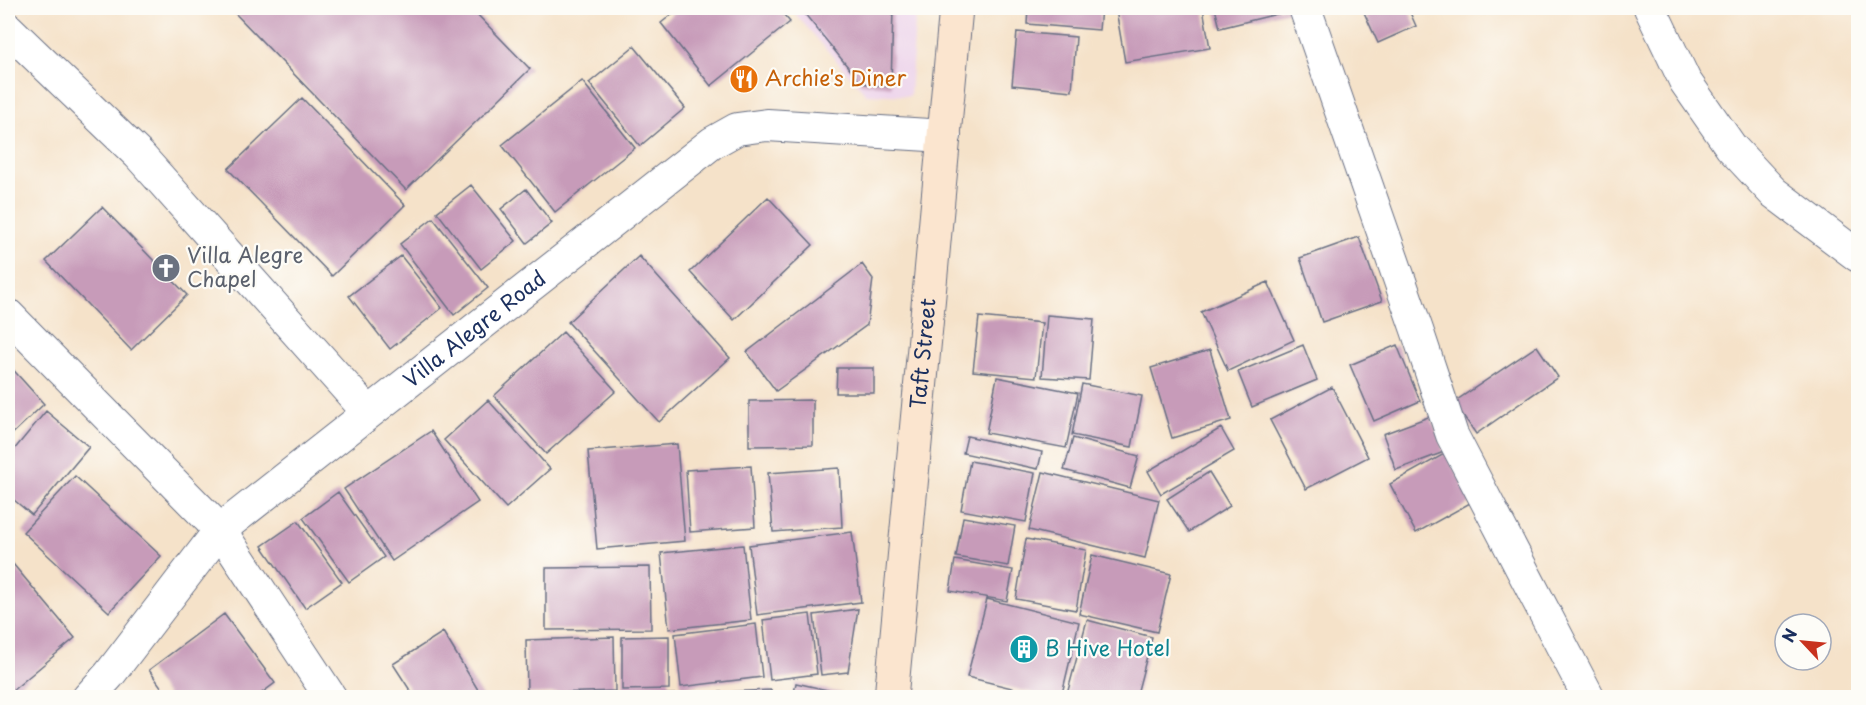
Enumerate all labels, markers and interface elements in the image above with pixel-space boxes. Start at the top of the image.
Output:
place label: Archie's Diner [765,61,907,93]
restaurant icon: Archie's Diner [728,63,760,95]
place label: Villa Alegre Chapel [187,238,303,294]
church icon: Villa Alegre Chapel [150,252,182,284]
street label: Villa Alegre Road [396,262,552,394]
street label: Taft Street [900,297,943,410]
north arrow [1773,612,1833,672]
text: N [1775,624,1802,646]
place label: B Hive Hotel [1045,631,1170,663]
building icon: B Hive Hotel [1008,633,1040,665]

